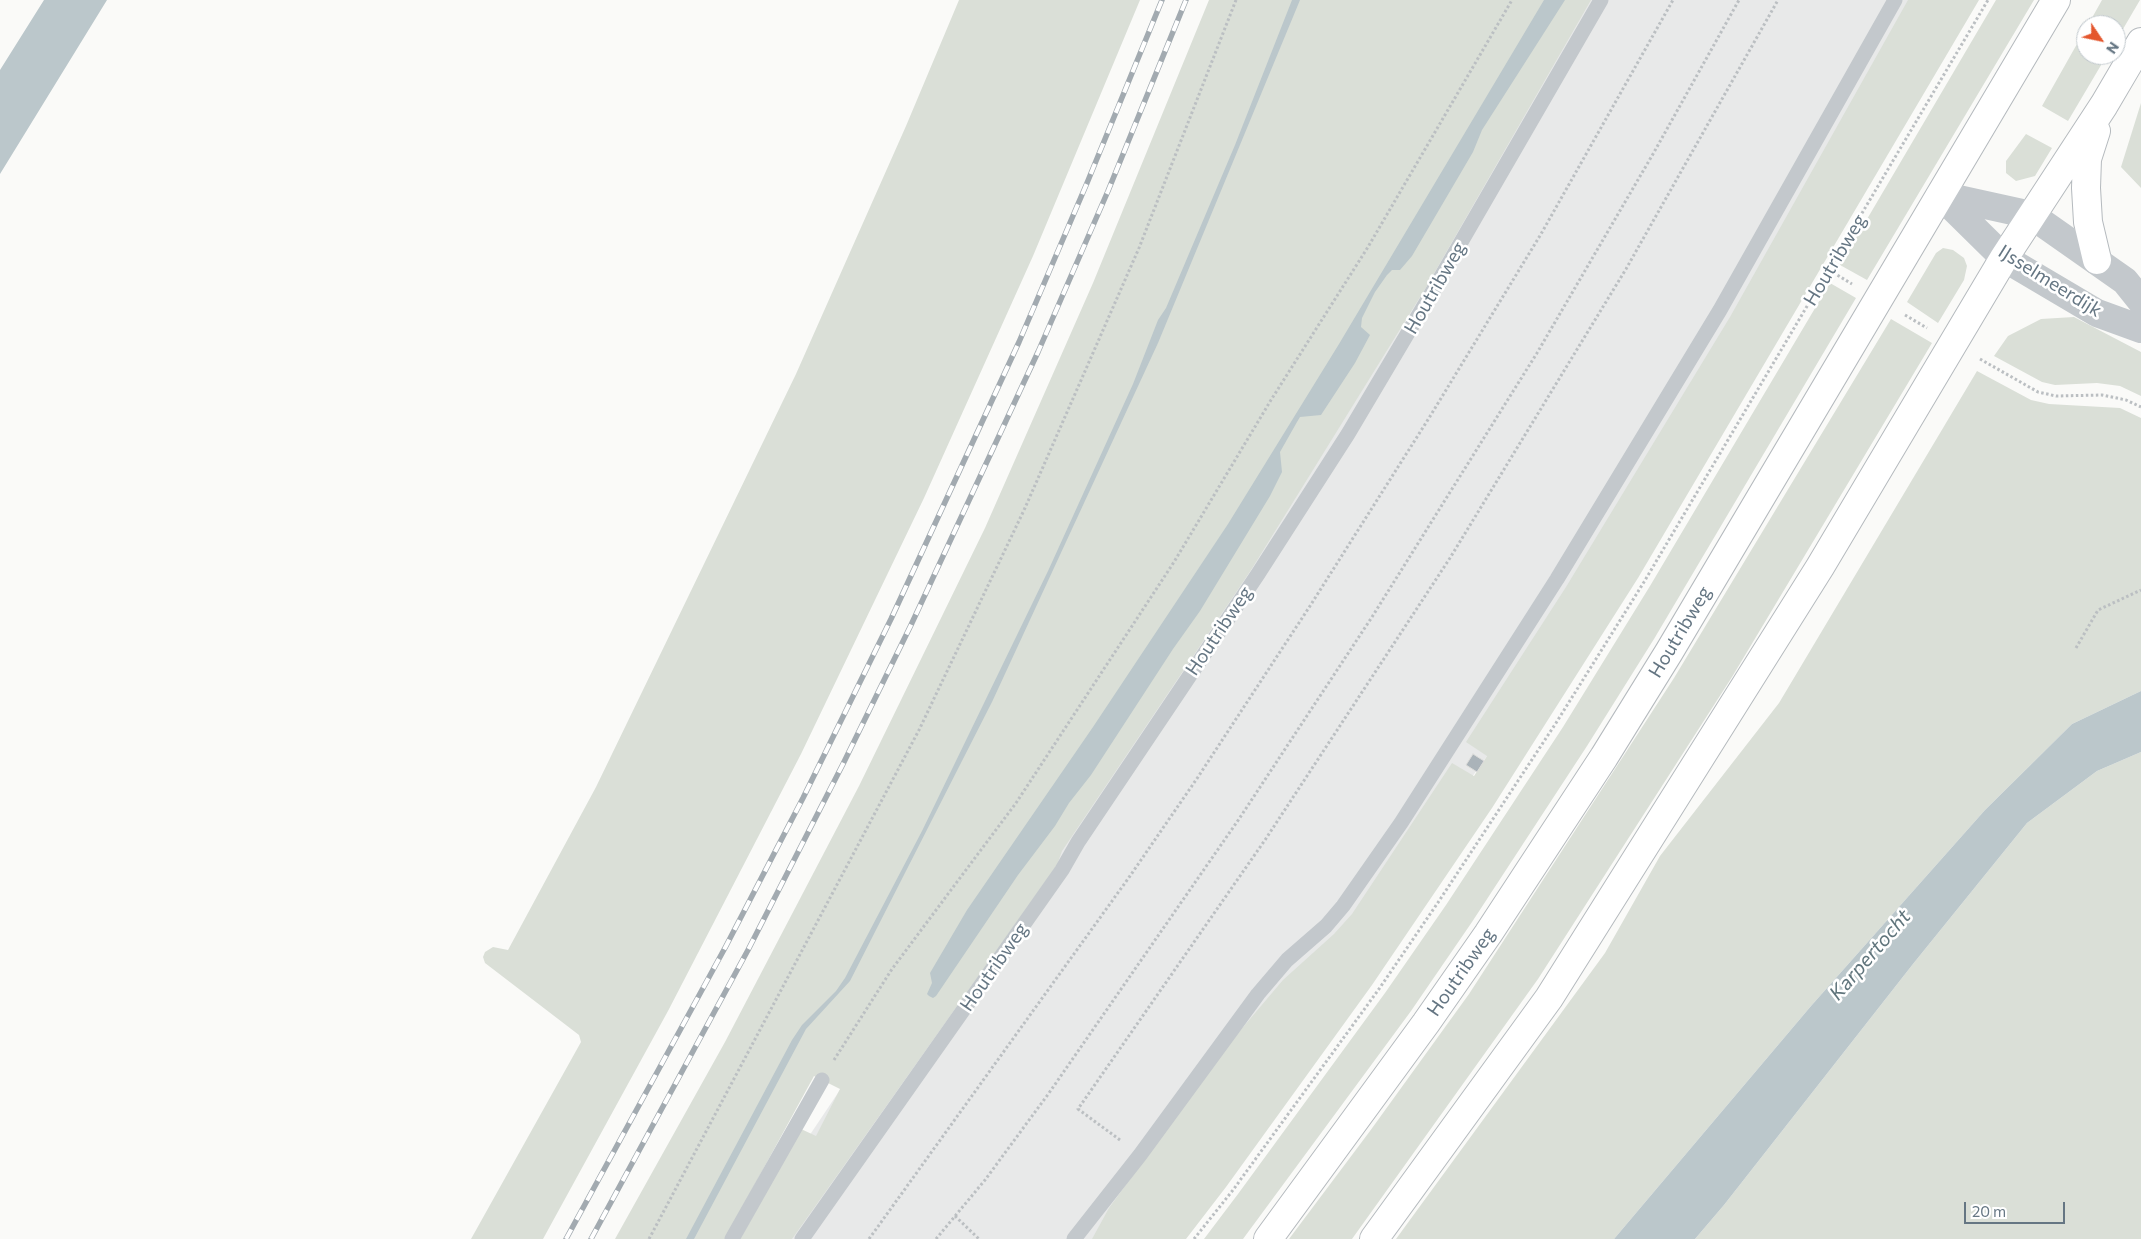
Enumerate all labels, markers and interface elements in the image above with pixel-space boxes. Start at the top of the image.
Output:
north arrow [2076,15,2126,65]
text: N [2103,39,2123,57]
street label: Houtribweg [1799,210,1871,310]
street label: Houtribweg [1399,238,1471,338]
street label: IJsselmeerdijk [1994,240,2106,322]
street label: Houtribweg [1181,582,1257,680]
street label: Houtribweg [1644,582,1716,682]
water label: Karpertocht [1824,905,1916,1005]
street label: Houtribweg [955,918,1033,1016]
street label: Houtribweg [1422,923,1500,1021]
scale bar [1966,1192,2067,1224]
text: 20 m [1972,1202,2006,1220]

